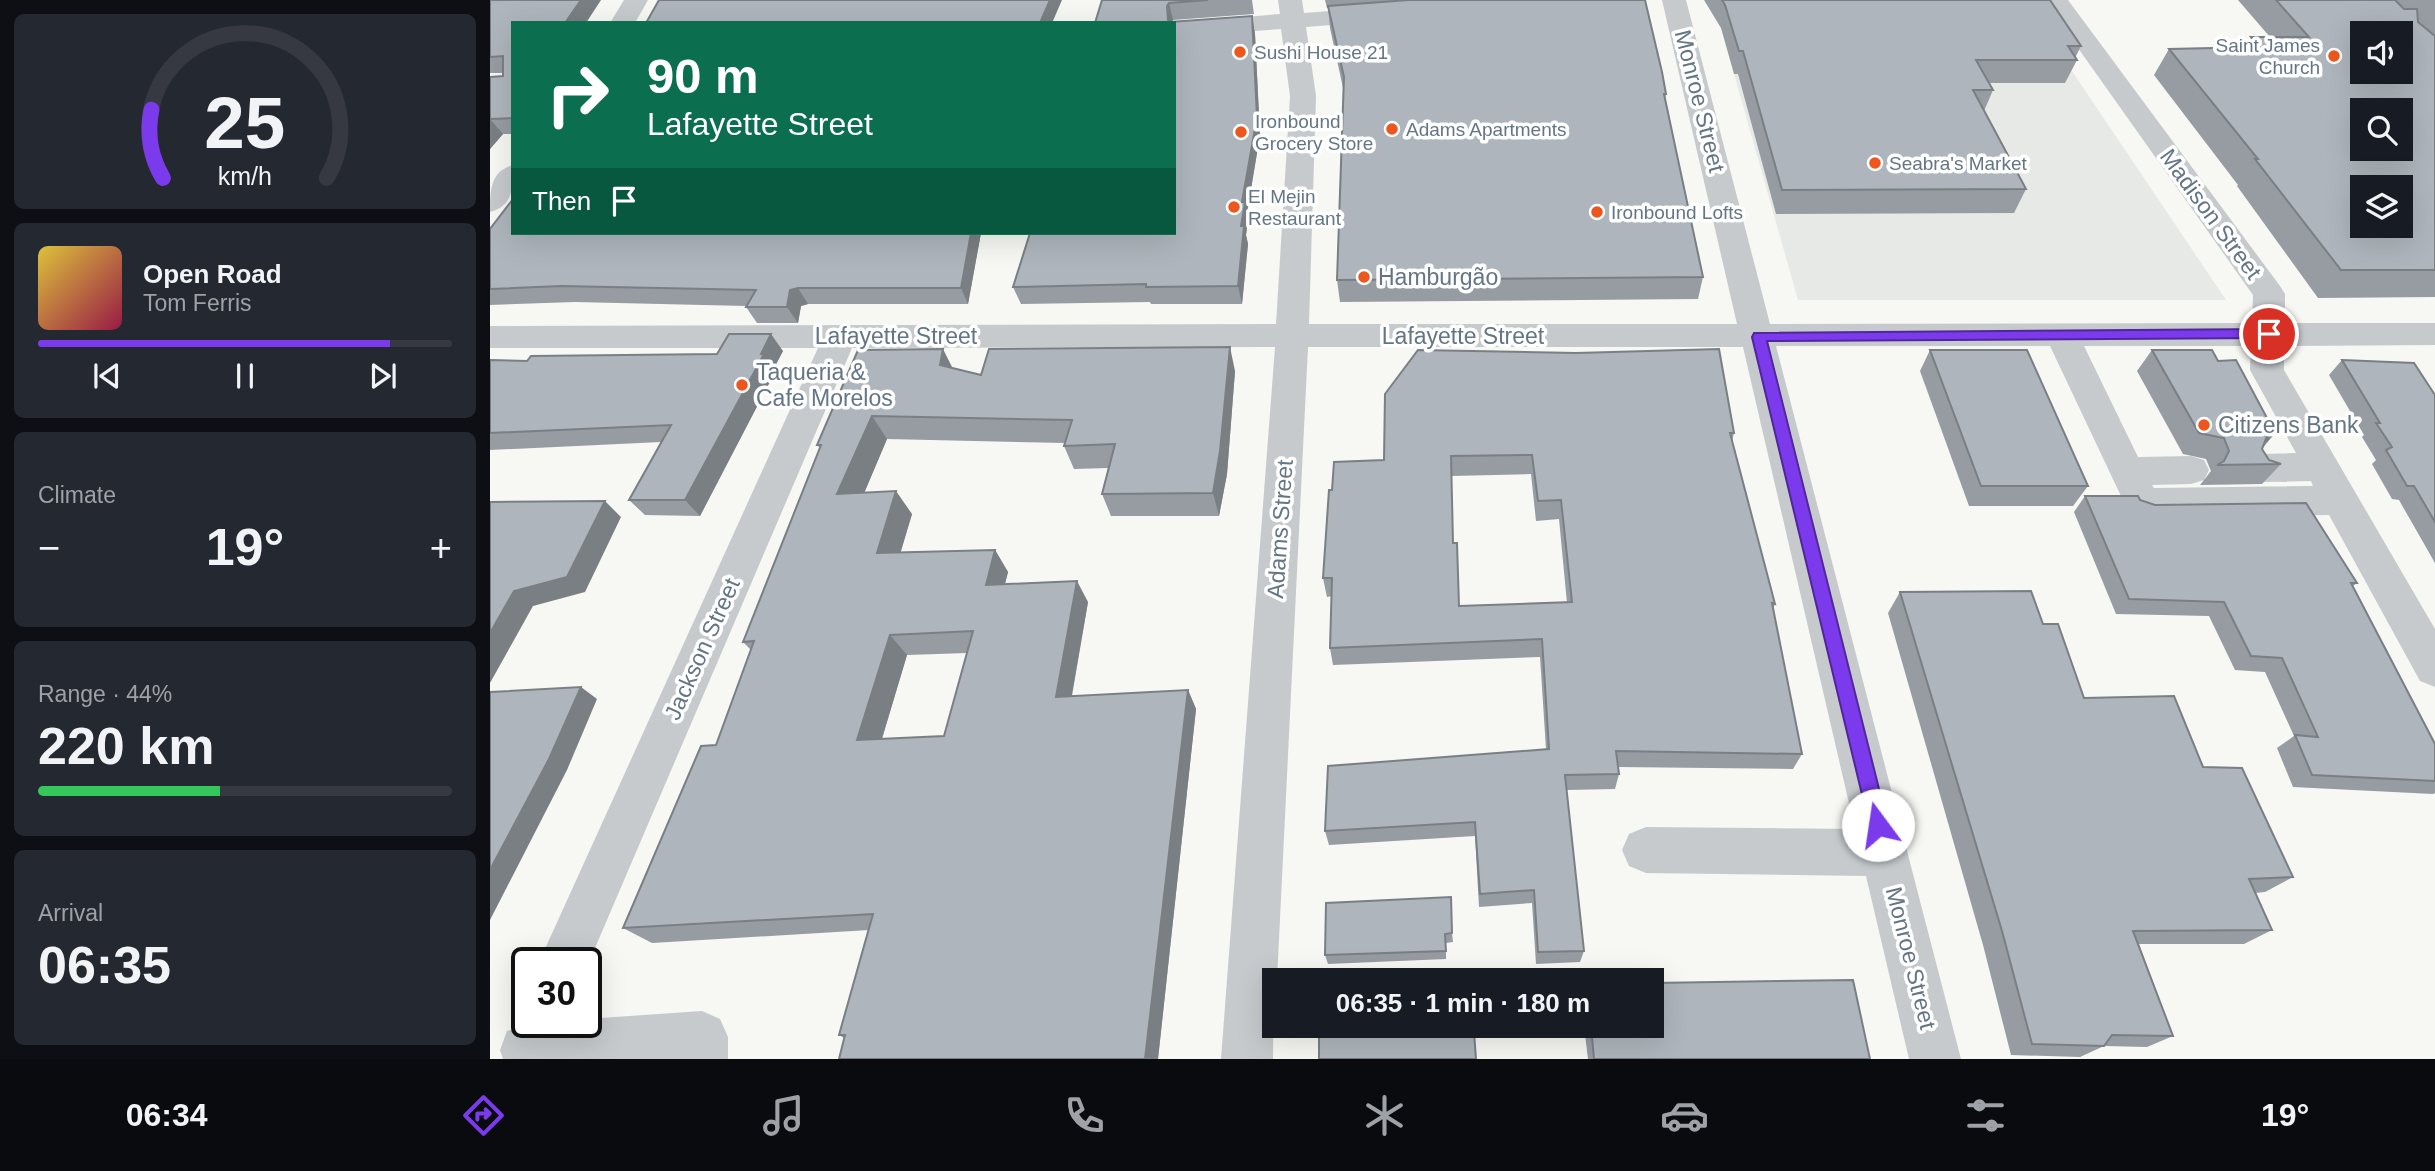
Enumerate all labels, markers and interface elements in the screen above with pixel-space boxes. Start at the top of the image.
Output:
map controls [2350,21,2413,238]
button: sound [2350,21,2413,84]
street label: Monroe Street [1670,27,1730,175]
place label: Saint James Church [2215,35,2320,78]
place label: Sushi House 21 [1254,42,1388,63]
marker: Sushi House 21 [1232,44,1248,60]
marker: Saint James Church [2326,48,2342,64]
icon: right [532,49,623,140]
text: 90 m [647,49,759,103]
text: 25 [205,82,285,163]
button: search [2350,98,2413,161]
text: Lafayette Street [647,106,873,142]
place label: Ironbound Grocery Store [1255,111,1373,154]
place label: Adams Apartments [1406,119,1567,140]
marker: Adams Apartments [1384,121,1400,137]
marker: Ironbound Grocery Store [1233,124,1249,140]
street label: Madison Street [2155,144,2267,285]
place label: Seabra's Market [1889,153,2027,174]
marker: Seabra's Market [1867,155,1883,171]
text: km/h [218,161,272,189]
button: layers [2350,175,2413,238]
icon: arrive [605,182,643,220]
text: Then [532,186,591,216]
place label: El Mejin Restaurant [1248,186,1342,229]
marker: El Mejin Restaurant [1226,199,1242,215]
place label: Ironbound Lofts [1611,202,1743,223]
marker: Ironbound Lofts [1589,204,1605,220]
text: Open Road [143,259,282,289]
place label: Hamburgão [1378,264,1498,290]
marker: Hamburgão [1356,269,1372,285]
text: Tom Ferris [143,290,252,316]
pin [2239,304,2299,364]
icon: arrive [2250,315,2288,353]
street label: Lafayette Street [815,323,978,349]
street label: Lafayette Street [1382,323,1545,349]
icon: previous [88,357,126,395]
icon: pause [226,357,264,395]
icon: next [364,357,402,395]
place label: Taqueria & Cafe Morelos [756,359,893,411]
marker: Taqueria & Cafe Morelos [734,377,750,393]
place label: Citizens Bank [2218,412,2359,438]
marker: Citizens Bank [2196,417,2212,433]
street label: Adams Street [1262,458,1298,599]
text: Climate [38,482,116,508]
text: 19° [206,518,284,576]
text: − [38,527,60,569]
text: + [430,527,452,569]
street label: Jackson Street [659,574,745,724]
text: Range · 44% [38,681,172,707]
text: 220 km [38,717,214,775]
position arrow [1841,788,1915,862]
street label: Monroe Street [1881,884,1941,1032]
text: Arrival [38,900,103,926]
text: 06:35 [38,936,171,994]
speed limit sign: 30 [511,947,602,1038]
text: 06:35 · 1 min · 180 m [1336,988,1590,1018]
icon: directions [459,1091,508,1140]
icon: music [759,1091,808,1140]
icon: phone [1060,1091,1109,1140]
icon: climate [1360,1091,1409,1140]
icon: car [1660,1091,1709,1140]
icon: filters [1961,1091,2010,1140]
text: 06:34 [126,1097,208,1133]
text: 19° [2261,1097,2309,1133]

